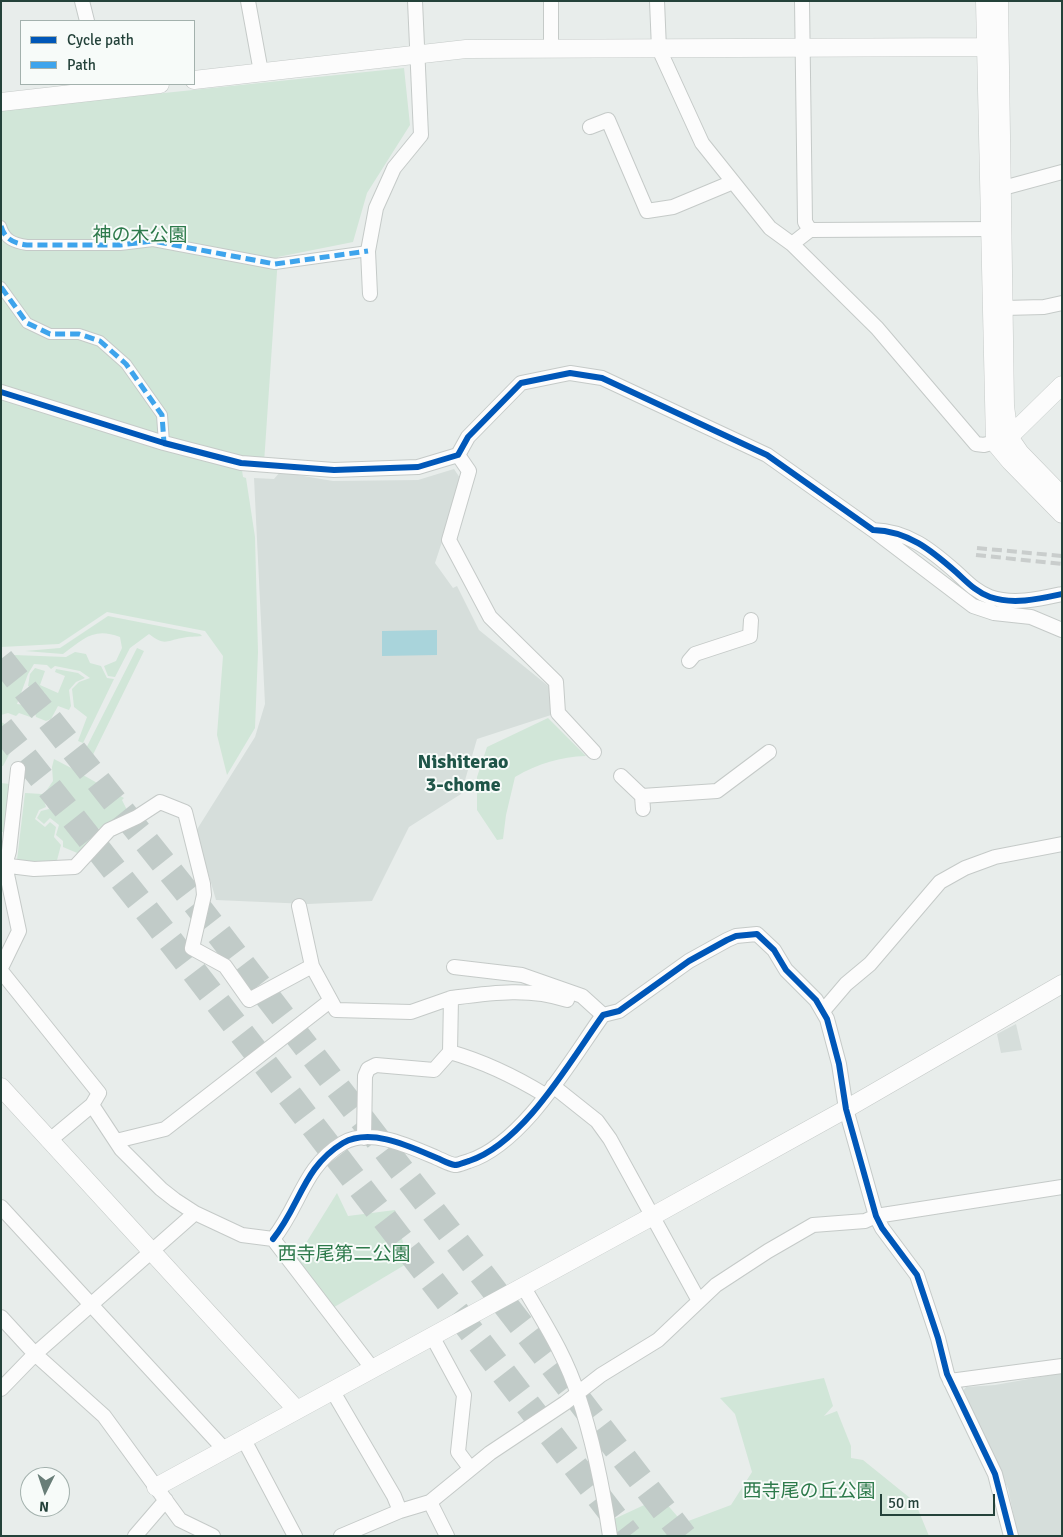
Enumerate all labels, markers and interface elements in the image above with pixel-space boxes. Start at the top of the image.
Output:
legend [20,20,195,85]
text: Cycle path [67,31,134,49]
text: Path [67,56,96,74]
park label: 神の木公園 [93,225,187,247]
district label: Nishiterao 3-chome [417,751,509,798]
park label: 西寺尾第二公園 [278,1244,410,1266]
north arrow [20,1467,70,1517]
park label: 西寺尾の丘公園 [743,1481,875,1503]
scale bar [883,1484,998,1516]
text: 50 m [888,1494,919,1512]
text: N [39,1498,49,1515]

